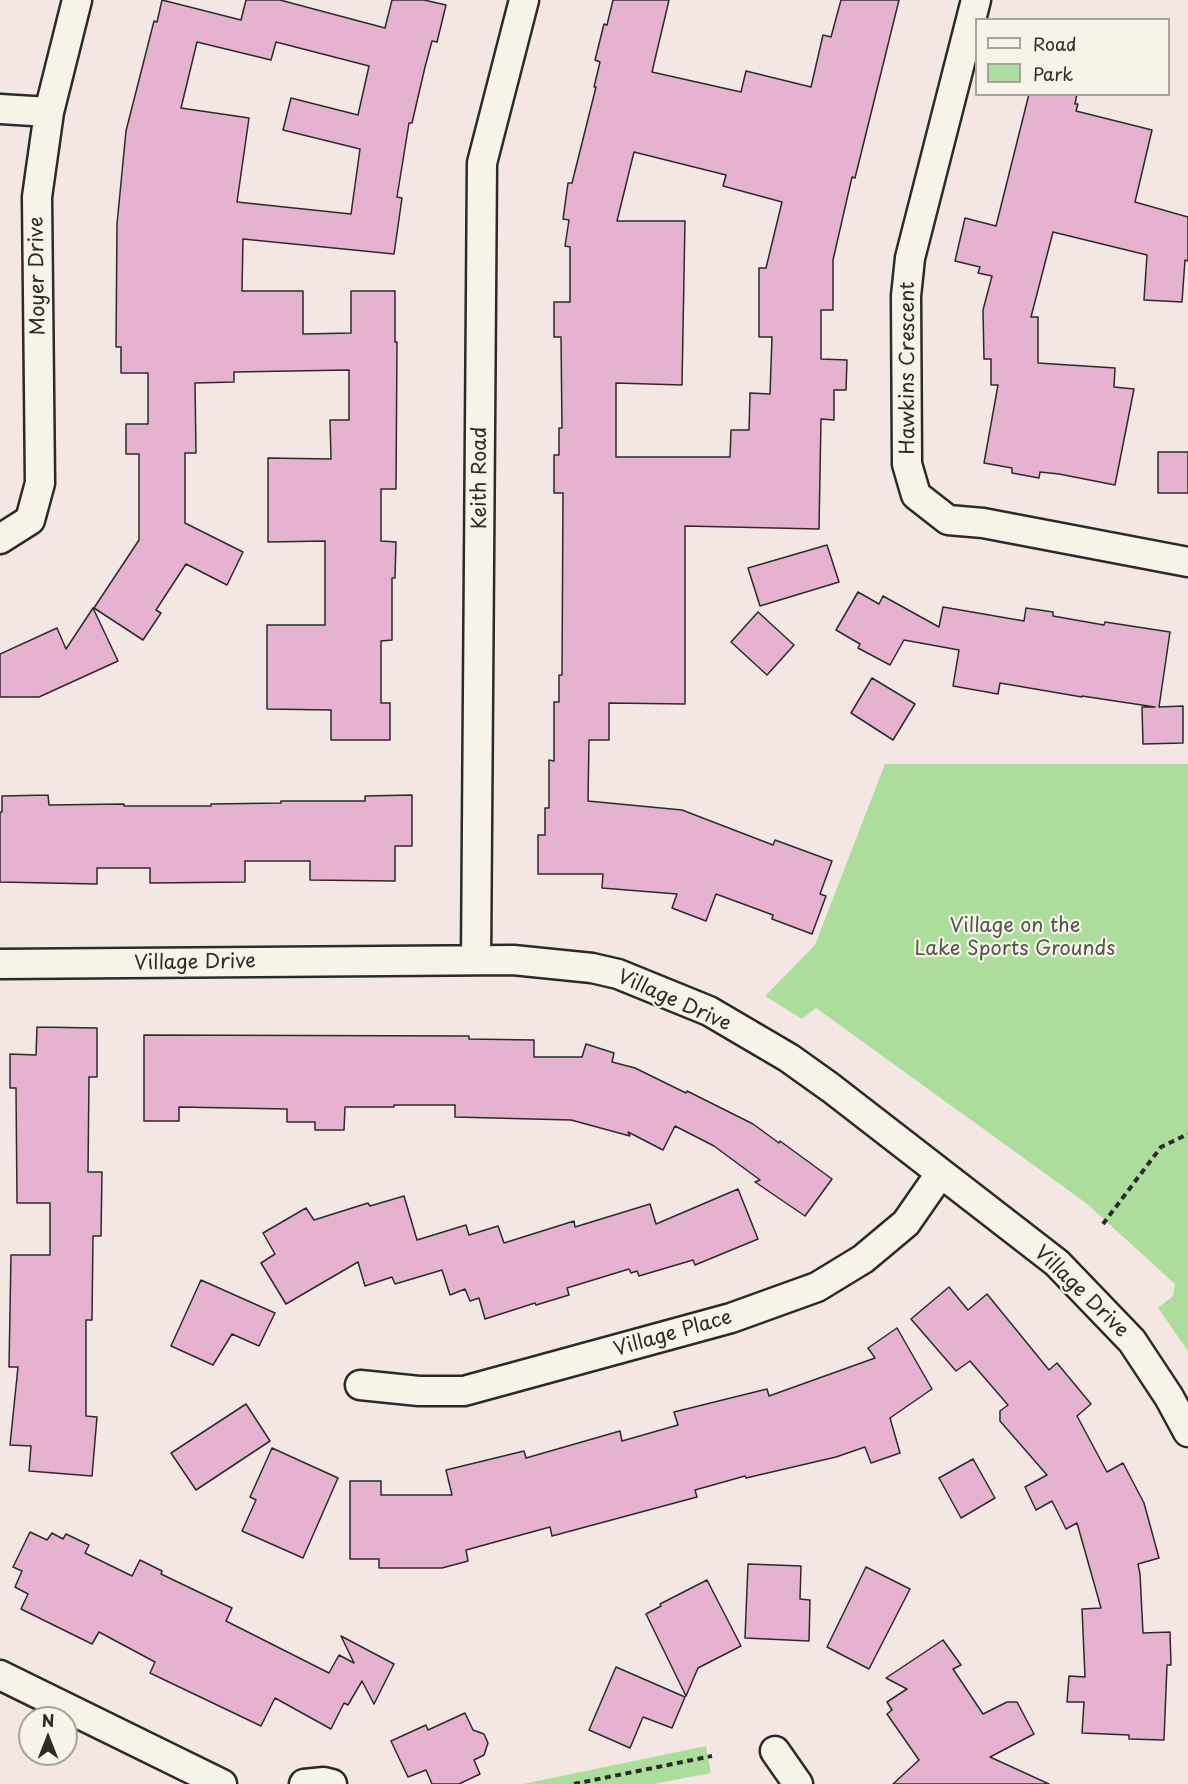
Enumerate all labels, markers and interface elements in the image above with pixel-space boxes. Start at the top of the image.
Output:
legend [975,18,1170,96]
text: Road [1033,30,1077,57]
text: Park [1033,60,1073,87]
street label: Moyer Drive [25,216,51,336]
street label: Hawkins Crescent [896,282,920,454]
street label: Keith Road [468,427,492,529]
park label: Village on the Lake Sports Grounds [915,914,1115,961]
street label: Village Drive [134,950,256,976]
street label: Village Drive [613,965,735,1037]
street label: Village Drive [1029,1241,1133,1343]
street label: Village Place [611,1306,735,1362]
north arrow [18,1706,78,1766]
text: N [42,1708,54,1732]

